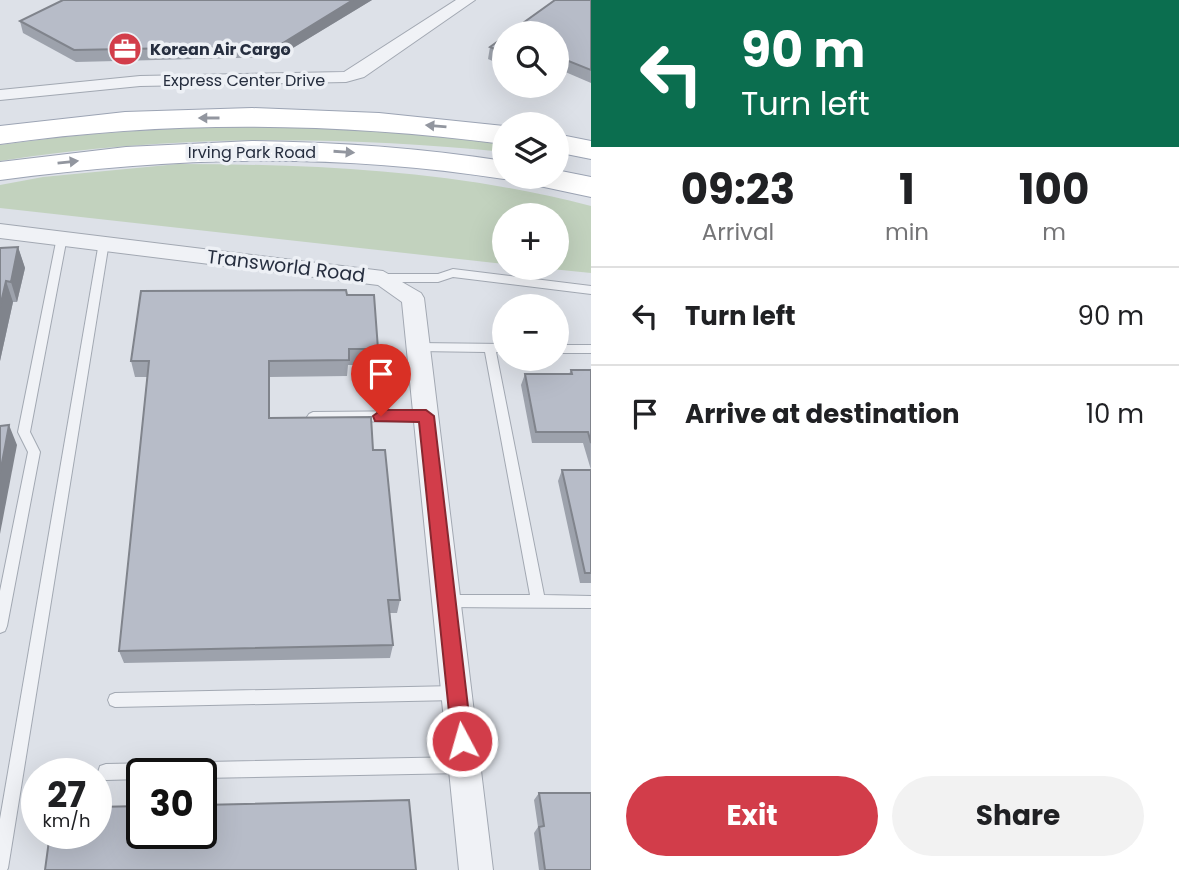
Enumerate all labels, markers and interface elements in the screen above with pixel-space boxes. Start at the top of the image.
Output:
text: 90 m [741,16,865,84]
map controls [492,21,569,371]
button: search [492,21,569,98]
icon: left [626,28,717,119]
office icon: Korean Air Cargo [106,30,144,68]
place label: Korean Air Cargo [150,38,291,61]
street label: Express Center Drive [163,69,325,92]
text: Turn left [741,81,870,126]
one-way arrow [198,112,220,124]
button: layers [492,112,569,189]
one-way arrow [425,120,447,131]
street label: Irving Park Road [188,141,316,164]
one-way arrow [333,147,355,158]
one-way arrow [57,156,79,167]
text: 09:23 [681,160,795,219]
text: 1 [899,160,915,219]
text: 100 [1019,160,1089,219]
button: + [492,203,569,280]
text: Arrival [702,216,774,248]
text: min [885,216,929,248]
text: m [1042,216,1066,248]
street label: Transworld Road [205,243,367,289]
button: − [492,294,569,371]
icon: left [626,297,664,335]
text: Turn left [685,298,796,334]
text: 90 m [1078,298,1144,334]
pin [351,344,411,416]
icon: arrive [362,355,400,393]
icon: arrive [626,395,664,433]
text: Arrive at destination [685,396,960,432]
text: 10 m [1086,396,1144,432]
position arrow [425,704,499,778]
speed limit sign: 30 [126,758,217,849]
text: 27 [47,770,86,819]
button: Exit [626,776,878,856]
button: Share [892,776,1144,856]
text: km/h [43,808,90,833]

